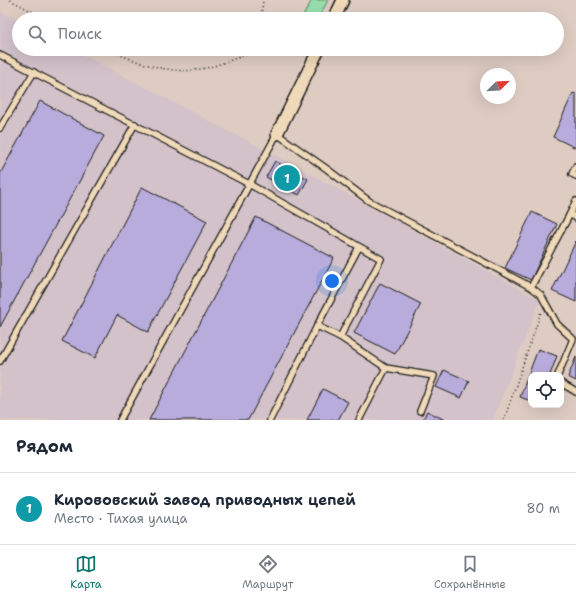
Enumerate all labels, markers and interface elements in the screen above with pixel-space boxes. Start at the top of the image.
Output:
search box [12,12,564,56]
icon: search [26,23,48,45]
text: Поиск [58,24,102,44]
north arrow [480,68,516,104]
pin: 1 [274,163,300,193]
your location [322,271,342,291]
map controls [528,372,564,408]
button: locate [528,372,564,408]
text: Рядом [16,435,73,457]
text: Кирововский завод приводных цепей [54,490,356,510]
text: 1 [26,500,32,517]
text: 80 m [526,500,560,517]
text: Место · Тихая улица [54,510,188,527]
tab: Карта [70,553,102,592]
tab: Маршрут [242,553,293,592]
tab: Сохранённые [434,553,506,592]

